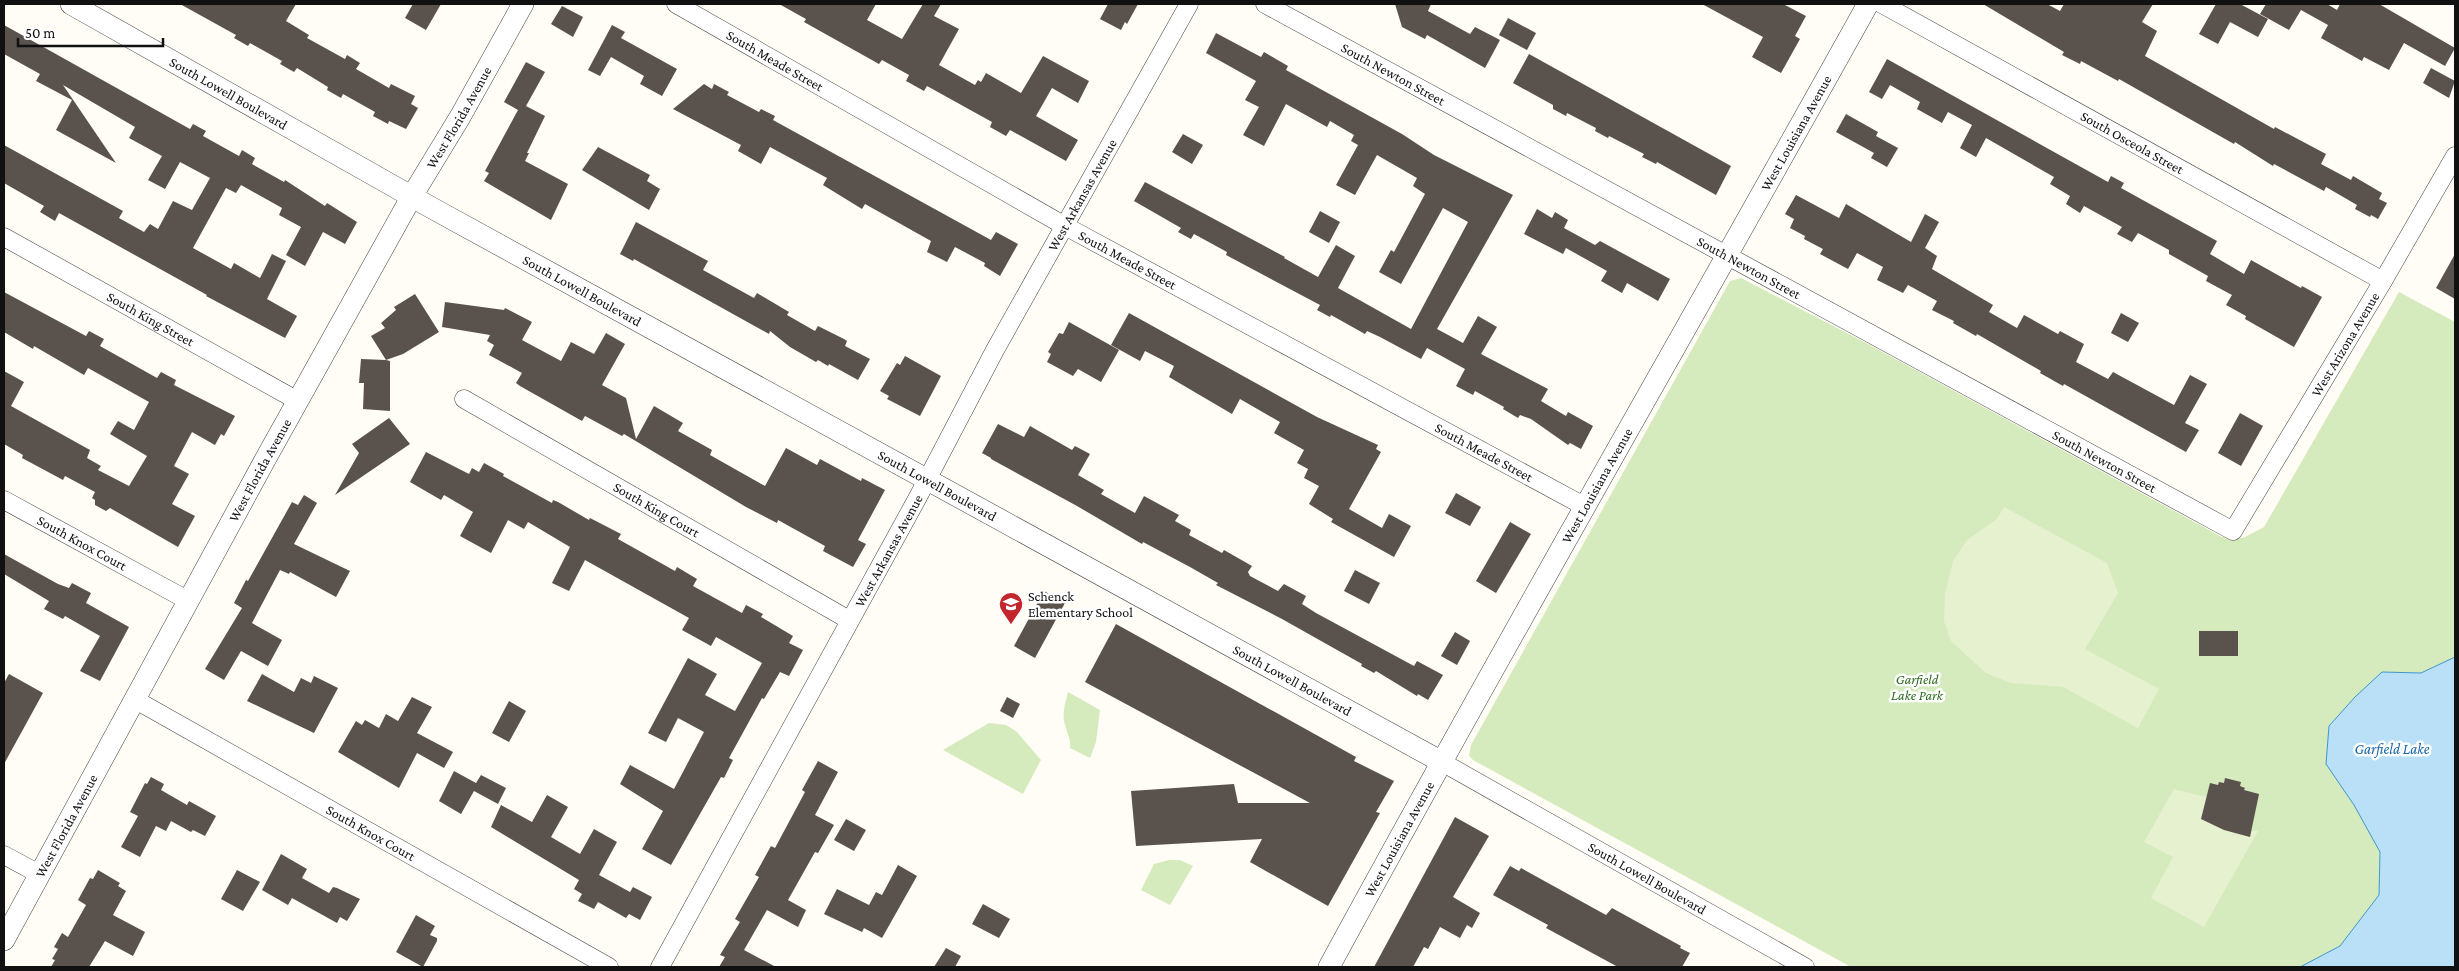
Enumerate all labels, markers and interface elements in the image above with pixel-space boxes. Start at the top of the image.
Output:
scale bar [18,15,162,47]
text: 50 m [25,25,55,41]
street label: South Meade Street [724,27,827,95]
street label: South Newton Street [1339,39,1448,109]
street label: South Lowell Boulevard [167,53,291,133]
street label: West Florida Avenue [423,64,495,171]
street label: West Louisiana Avenue [1757,72,1835,193]
street label: South Osceola Street [2078,108,2187,177]
street label: West Arkansas Avenue [1044,136,1120,254]
street label: South Meade Street [1076,227,1180,293]
street label: South Newton Street [1694,233,1804,302]
street label: South Lowell Boulevard [520,251,645,330]
street label: South King Street [104,288,197,350]
street label: West Arizona Avenue [2308,289,2382,399]
street label: West Florida Avenue [225,416,294,524]
street label: South Meade Street [1432,419,1536,485]
street label: West Louisiana Avenue [1558,425,1636,546]
street label: South Newton Street [2050,426,2160,496]
street label: South Lowell Boulevard [875,446,1000,524]
street label: South King Court [611,479,703,541]
street label: West Arkansas Avenue [851,492,926,610]
street label: South Knox Court [35,512,130,574]
place label: Schenck Elementary School [1028,588,1133,620]
school or university icon: Schenck Elementary School [998,591,1024,625]
street label: South Lowell Boulevard [1230,641,1355,719]
park label: Garfield Lake Park [1891,671,1944,703]
water label: Garfield Lake [2355,741,2430,758]
street label: West Florida Avenue [32,771,101,880]
street label: West Louisiana Avenue [1361,778,1437,900]
street label: South Knox Court [324,801,418,864]
street label: South Lowell Boulevard [1586,838,1710,918]

